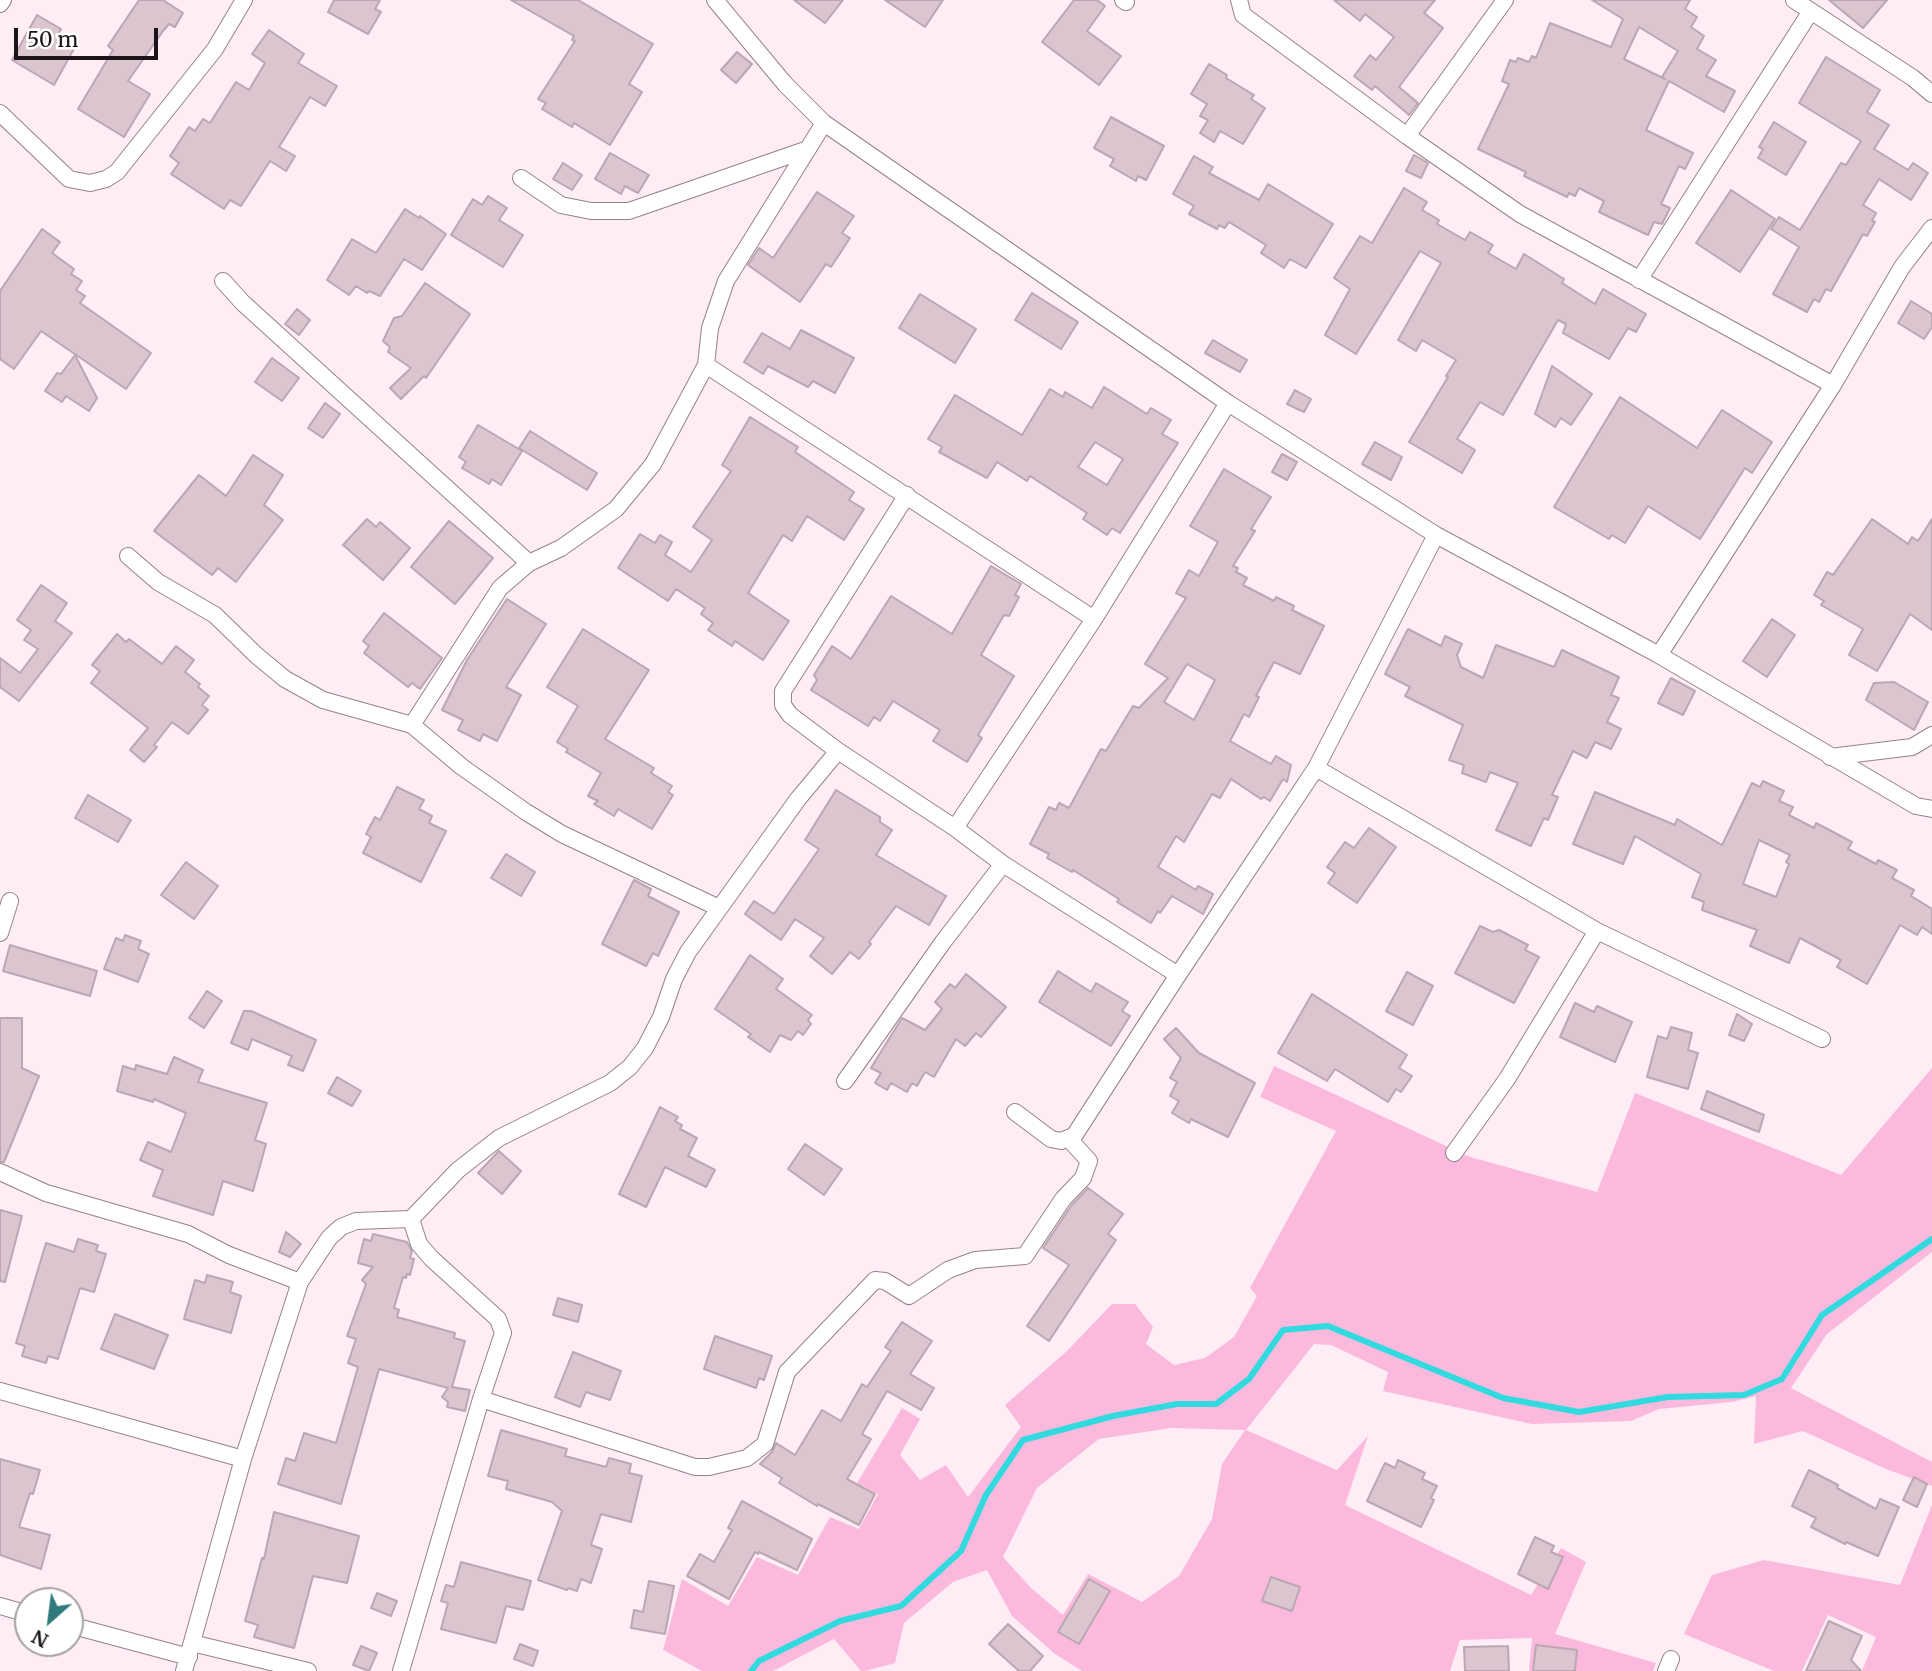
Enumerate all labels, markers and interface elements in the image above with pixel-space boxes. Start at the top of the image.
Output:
scale bar [18,14,161,58]
text: 50 m [27,26,78,53]
north arrow [14,1587,84,1657]
text: N [28,1625,52,1653]

